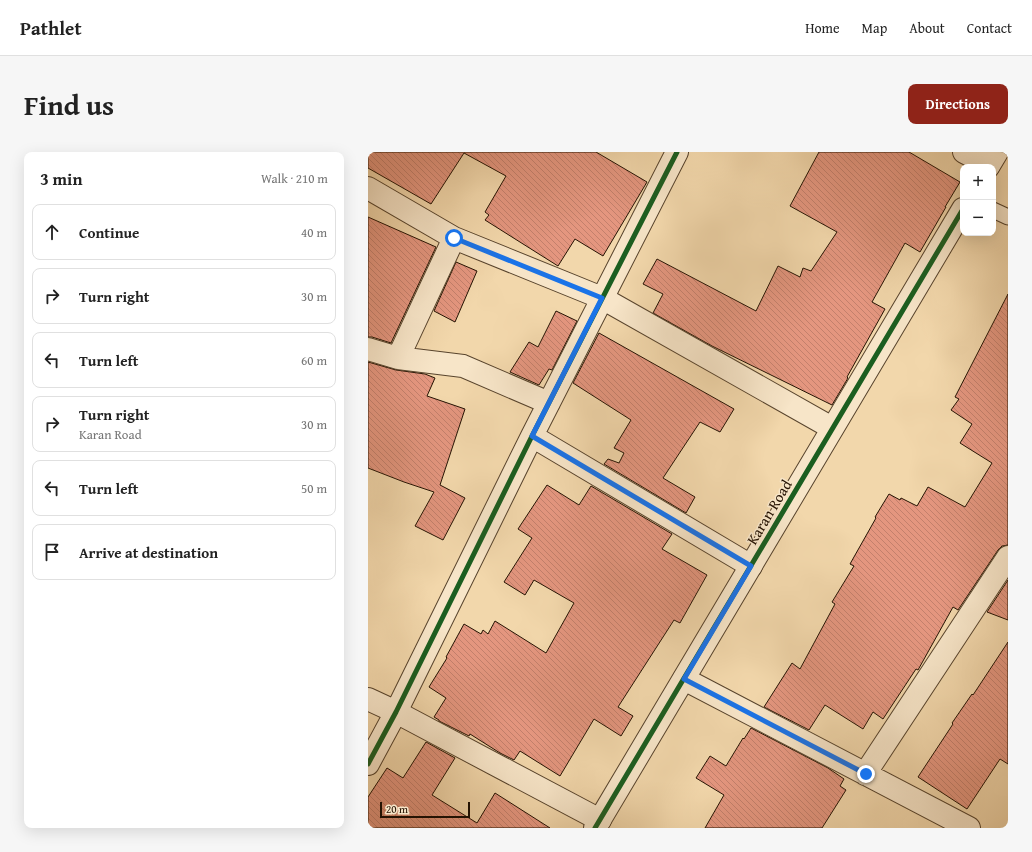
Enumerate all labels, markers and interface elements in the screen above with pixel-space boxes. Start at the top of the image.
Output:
text: Pathlet [20,14,82,42]
text: Home [805,18,840,38]
text: Map [862,18,887,38]
text: About [909,18,945,38]
text: Contact [967,18,1012,38]
text: Find us [24,84,114,125]
button: Directions [908,84,1008,124]
map controls [960,164,996,236]
button: + [960,164,996,200]
text: 3 min [40,166,82,191]
text: Walk · 210 m [261,169,328,188]
button: − [960,200,996,236]
icon: ahead [41,221,63,243]
text: Continue [79,222,140,243]
text: 40 m [301,223,327,242]
route start [445,229,463,247]
icon: right [41,285,63,307]
text: Turn right [79,286,150,307]
text: 30 m [301,287,327,306]
icon: left [41,349,63,371]
text: Turn left [79,350,138,371]
text: 60 m [301,351,327,370]
text: Turn right [79,404,150,425]
icon: right [41,413,63,435]
text: 30 m [301,415,327,434]
text: Karan Road [79,425,142,444]
street label: Karan Road [741,476,797,548]
icon: left [41,477,63,499]
text: Turn left [79,478,138,499]
text: 50 m [301,479,327,498]
icon: arrive [41,541,63,563]
text: Arrive at destination [79,542,218,563]
route end [857,765,875,783]
scale bar [380,800,470,819]
text: 20 m [386,801,408,817]

